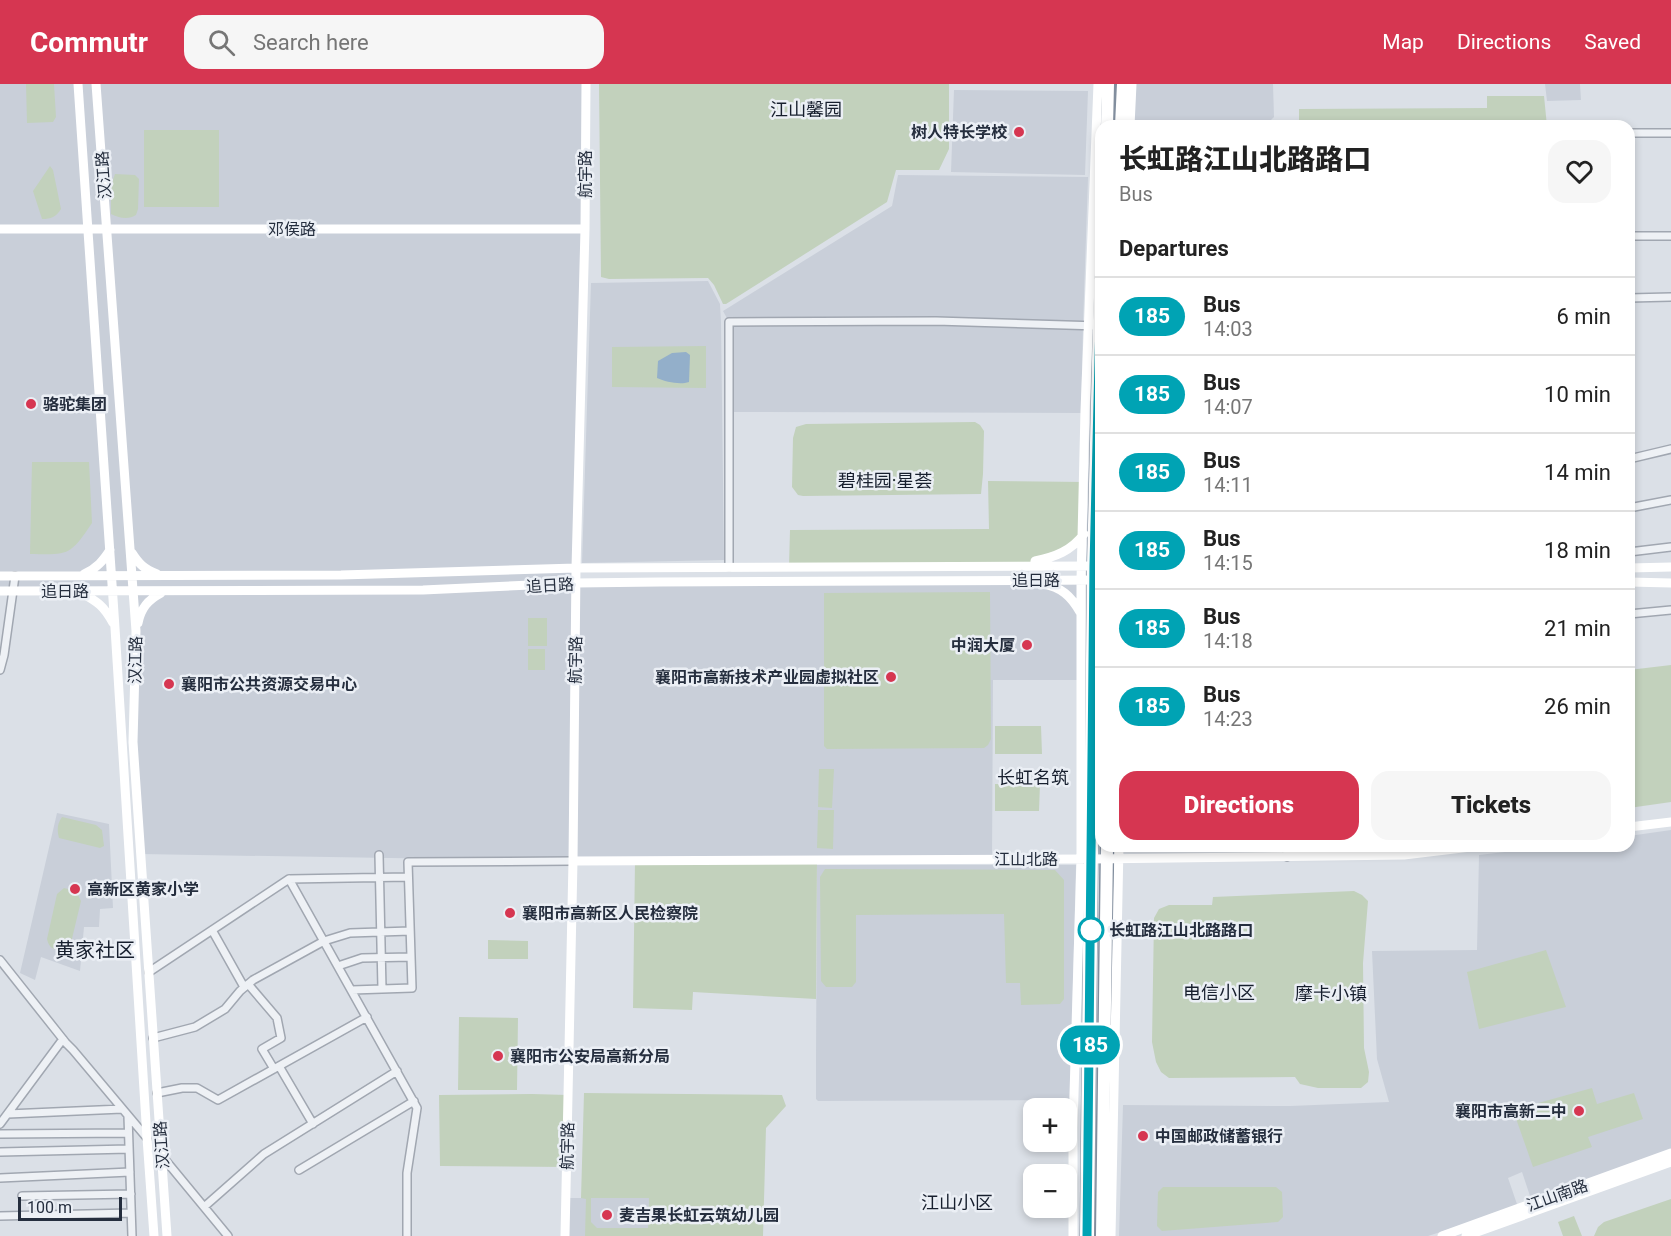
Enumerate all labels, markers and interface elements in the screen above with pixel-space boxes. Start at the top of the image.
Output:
search box [184,15,604,69]
text: Commutr [30,26,148,59]
icon: search [205,26,238,59]
text: Search here [253,30,369,55]
text: Map [1382,30,1424,54]
text: Directions [1457,30,1551,54]
text: Saved [1584,30,1641,54]
district label: 江山馨园 [770,99,842,120]
place label: 树人特长学校 [911,123,1008,142]
marker: 树人特长学校 [1012,125,1026,139]
button: heart [1548,140,1611,203]
text: 长虹路江山北路路口 [1119,143,1371,176]
street label: 汉江路 [92,150,115,200]
street label: 航宇路 [576,150,595,198]
text: Bus [1119,182,1153,206]
street label: 邓侯路 [268,220,316,239]
text: Departures [1119,236,1229,261]
text: Bus [1203,292,1241,317]
text: 185 [1134,304,1170,328]
text: 6 min [1556,304,1611,329]
text: 14:03 [1203,317,1253,341]
text: Bus [1203,370,1241,395]
text: 185 [1134,382,1170,406]
text: 10 min [1544,382,1611,407]
place label: 骆驼集团 [43,395,107,414]
text: 14:07 [1203,395,1253,419]
marker: 骆驼集团 [24,397,38,411]
text: Bus [1203,448,1241,473]
text: 185 [1134,460,1170,484]
text: 14 min [1544,460,1611,485]
district label: 碧桂园·星荟 [838,470,932,491]
text: 14:11 [1203,473,1253,497]
text: Bus [1203,526,1241,551]
text: 185 [1134,538,1170,562]
text: 18 min [1544,538,1611,563]
text: 14:15 [1203,551,1253,575]
street label: 追日路 [1012,571,1060,590]
street label: 追日路 [526,575,574,596]
street label: 追日路 [41,582,89,601]
text: Bus [1203,604,1241,629]
text: 185 [1134,616,1170,640]
text: 21 min [1544,616,1611,641]
text: 14:18 [1203,629,1253,653]
street label: 汉江路 [126,636,145,684]
street label: 航宇路 [566,636,585,684]
place label: 中润大厦 [951,636,1015,655]
marker: 中润大厦 [1020,638,1034,652]
place label: 襄阳市高新技术产业园虚拟社区 [655,668,879,687]
marker: 襄阳市高新技术产业园虚拟社区 [884,670,898,684]
place label: 襄阳市公共资源交易中心 [181,675,357,694]
marker: 襄阳市公共资源交易中心 [162,677,176,691]
text: Bus [1203,682,1241,707]
text: 185 [1134,694,1170,718]
text: 26 min [1544,694,1611,719]
text: 14:23 [1203,707,1253,731]
district label: 长虹名筑 [997,767,1069,788]
button: Directions [1119,771,1359,840]
button: Tickets [1371,771,1611,840]
street label: 江山北路 [994,850,1058,869]
place label: 高新区黄家小学 [87,880,199,899]
marker: 高新区黄家小学 [68,882,82,896]
place label: 襄阳市高新区人民检察院 [522,904,698,923]
marker: 襄阳市高新区人民检察院 [503,906,517,920]
marker: 长虹路江山北路路口 [1078,917,1104,943]
place label: 长虹路江山北路路口 [1109,921,1253,940]
district label: 黄家社区 [55,938,135,962]
district label: 电信小区 [1183,982,1255,1003]
district label: 摩卡小镇 [1295,983,1367,1004]
line badge: 185 [1056,1026,1124,1064]
text: 185 [1072,1033,1108,1057]
place label: 襄阳市公安局高新分局 [510,1047,670,1066]
marker: 襄阳市公安局高新分局 [491,1049,505,1063]
map controls [1023,1098,1077,1218]
button: + [1023,1098,1077,1152]
place label: 襄阳市高新二中 [1455,1102,1567,1121]
marker: 襄阳市高新二中 [1572,1104,1586,1118]
street label: 汉江路 [150,1120,173,1170]
street label: 航宇路 [558,1122,577,1170]
place label: 中国邮政储蓄银行 [1155,1127,1283,1146]
marker: 中国邮政储蓄银行 [1136,1129,1150,1143]
button: − [1023,1164,1077,1218]
street label: 江山南路 [1524,1176,1590,1215]
district label: 江山小区 [921,1192,993,1213]
scale bar [18,1194,122,1222]
text: 100 m [27,1198,72,1217]
place label: 麦吉果长虹云筑幼儿园 [619,1206,779,1225]
marker: 麦吉果长虹云筑幼儿园 [600,1208,614,1222]

